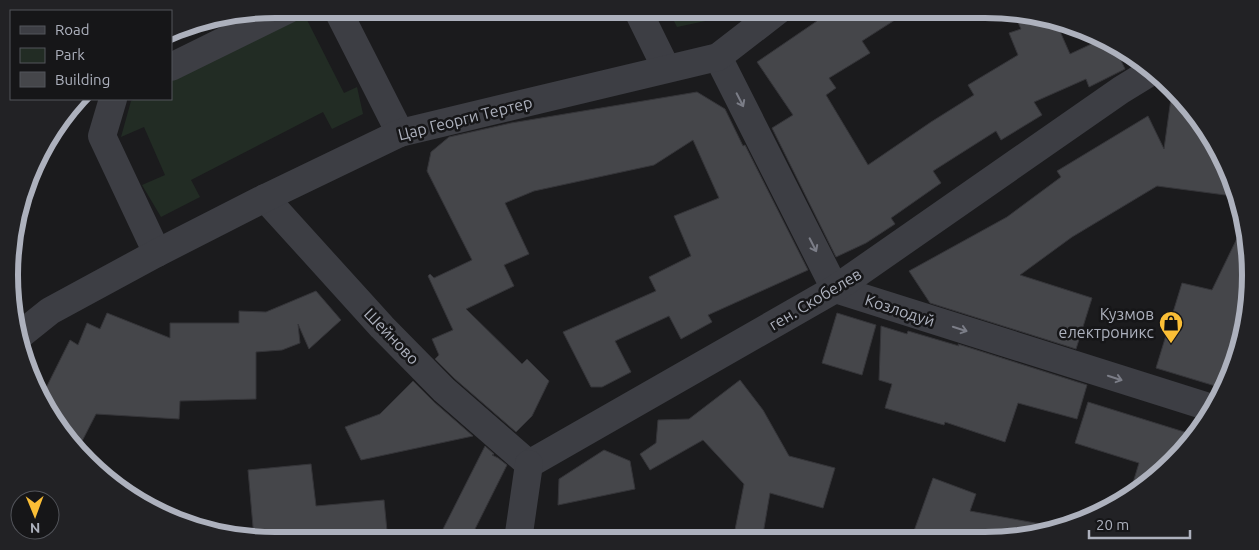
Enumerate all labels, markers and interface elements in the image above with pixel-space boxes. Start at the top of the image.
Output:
legend [10,10,172,100]
text: Road [55,21,90,38]
text: Park [55,46,85,63]
text: Building [55,71,110,88]
one-way arrow [736,92,745,107]
street label: Цар Георги Тертер [396,93,534,143]
one-way arrow [809,237,818,252]
street label: ген. Скобелев [766,264,864,334]
street label: Козлодуй [863,290,937,330]
street label: Шейново [361,304,423,368]
place label: Кузмов електроникс [1059,305,1155,341]
shop icon: Кузмов електроникс [1158,310,1184,344]
one-way arrow [951,324,967,334]
one-way arrow [1106,373,1122,383]
north arrow [10,490,60,540]
scale bar [1089,508,1190,540]
text: 20 m [1096,516,1129,533]
text: N [30,520,41,536]

